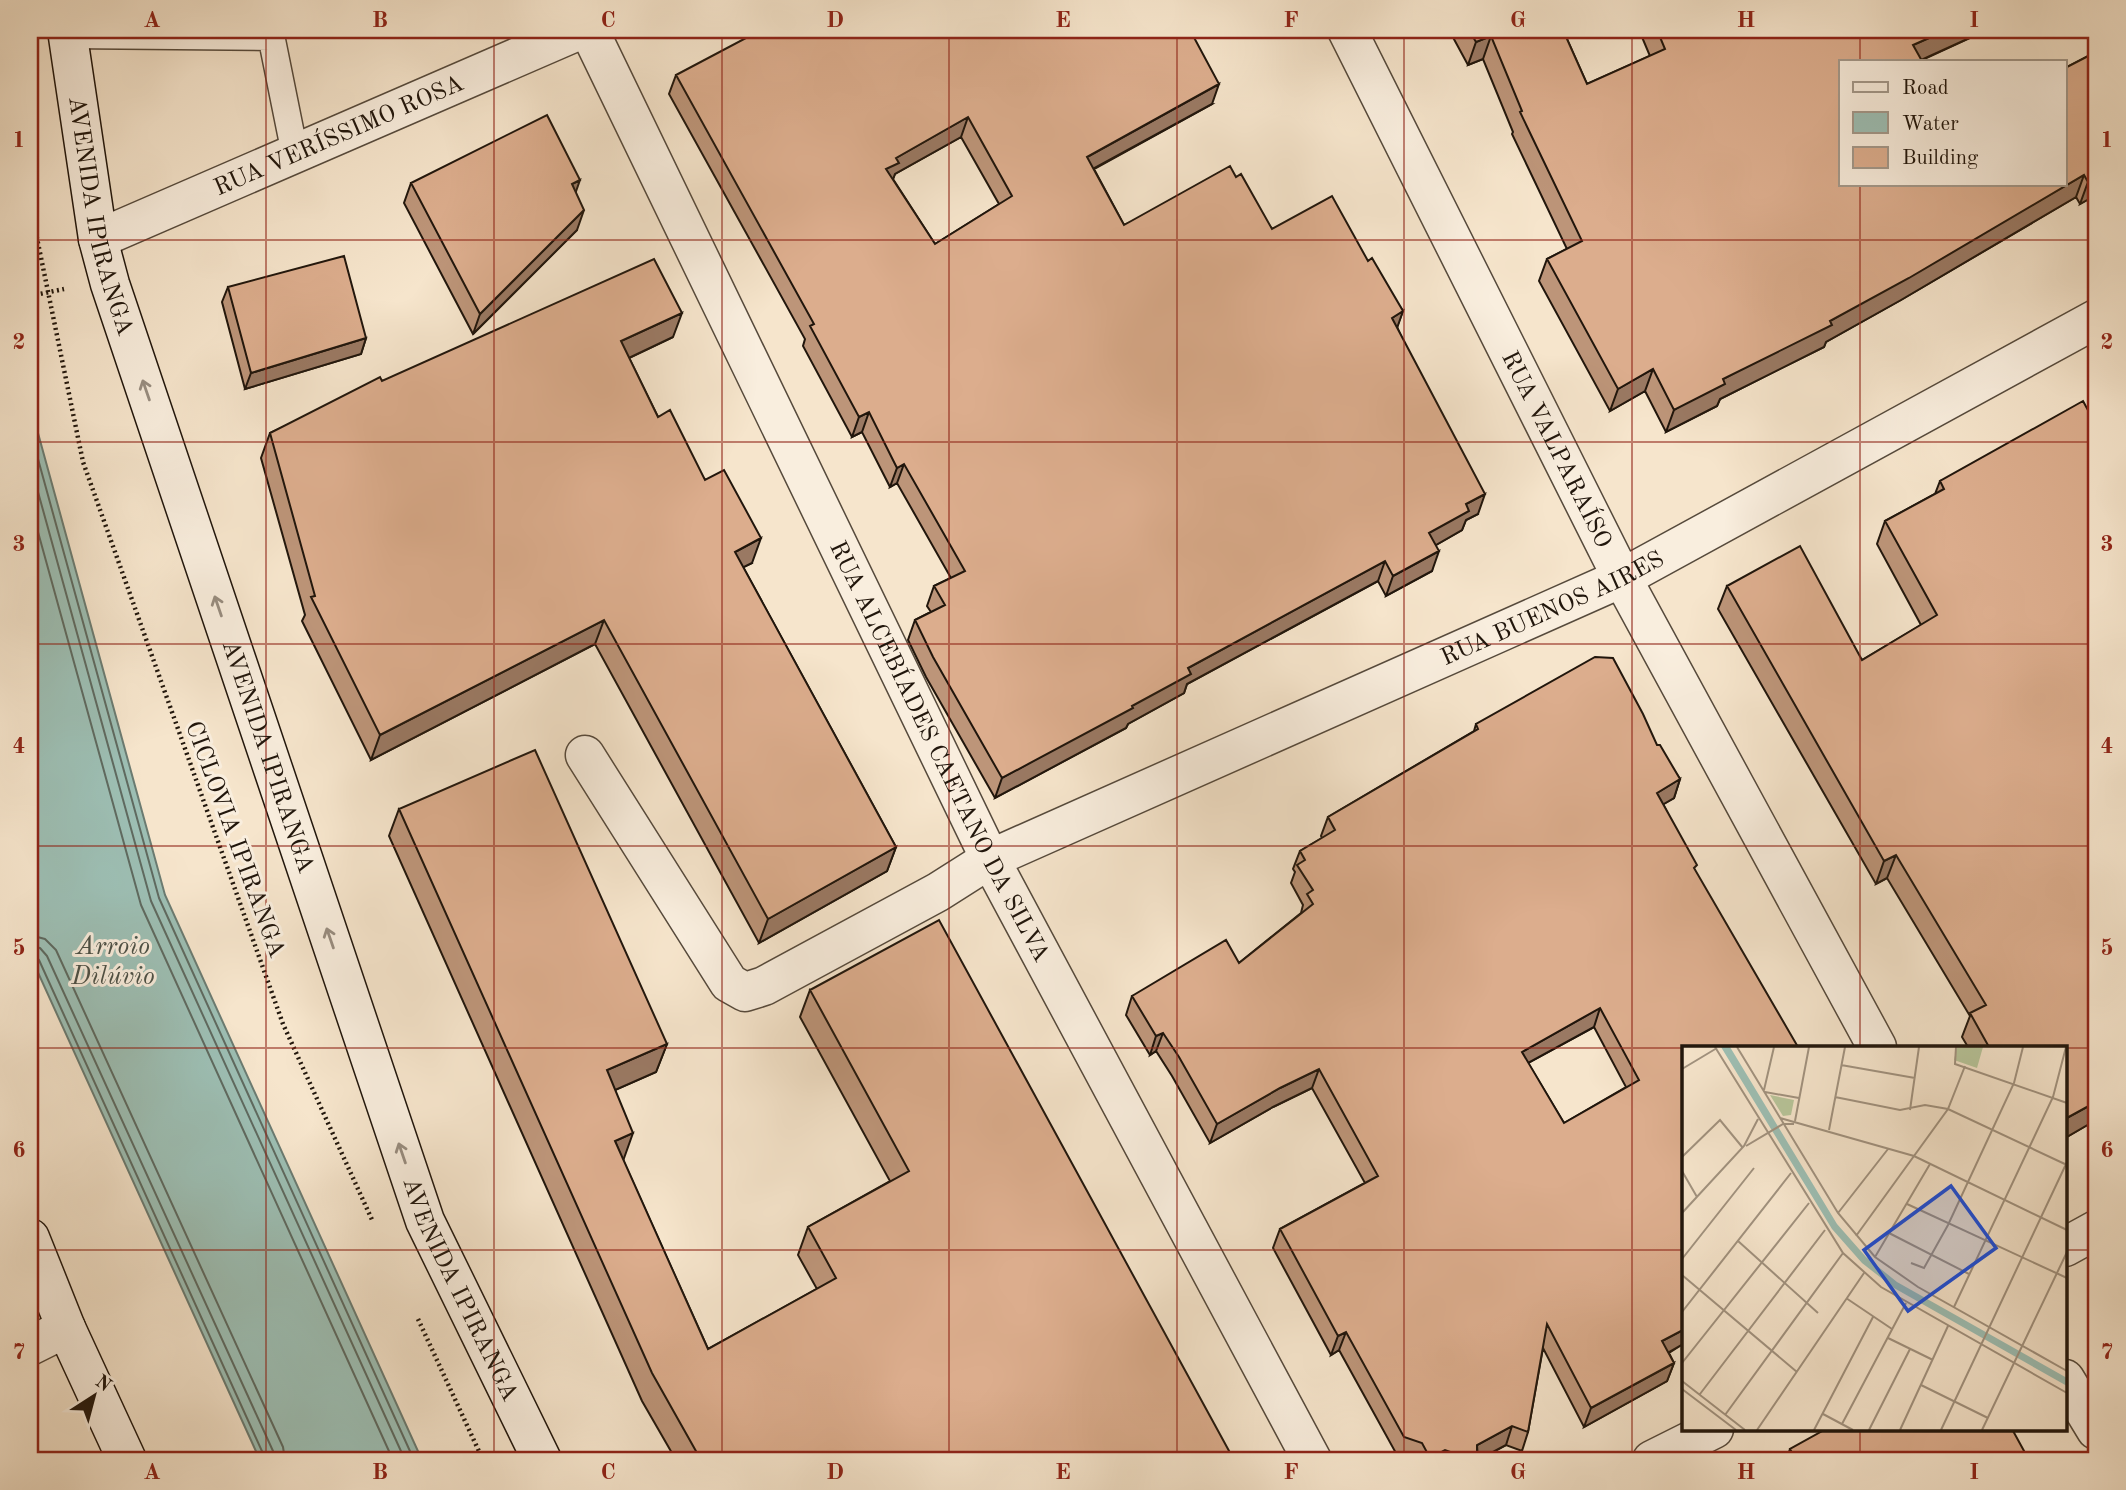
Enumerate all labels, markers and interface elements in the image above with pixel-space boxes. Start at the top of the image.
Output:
text: A [143,9,161,32]
text: B [372,9,388,32]
text: C [600,9,616,32]
text: D [826,9,844,32]
text: E [1055,9,1071,32]
text: F [1283,9,1299,32]
text: G [1510,9,1526,32]
text: H [1737,9,1755,32]
text: I [1969,9,1979,32]
legend [1839,60,2066,186]
street label: RUA VERÍSSIMO ROSA [211,72,467,201]
text: Road [1902,78,1949,99]
street label: AVENIDA IPIRANGA [63,95,136,339]
text: Water [1902,114,1959,135]
text: 1 [12,129,26,152]
text: 1 [2100,129,2114,152]
text: Building [1902,148,1979,169]
text: 2 [12,331,26,354]
text: 2 [2100,331,2114,354]
street label: RUA VALPARAÍSO [1496,348,1615,552]
one-way arrow [138,380,151,402]
text: 3 [12,533,26,556]
text: 3 [2100,533,2114,556]
street label: RUA ALCEBÍADES CAETANO DA SILVA [824,538,1053,966]
street label: RUA BUENOS AIRES [1438,547,1668,671]
one-way arrow [211,595,223,617]
street label: AVENIDA IPIRANGA [217,637,317,876]
street label: CICLOVIA IPIRANGA [180,718,288,961]
text: 4 [12,735,26,758]
text: 4 [2100,735,2114,758]
one-way arrow [323,927,335,949]
water label: Arroio Dilúvio [70,934,155,990]
text: 5 [12,937,26,960]
text: 5 [2100,937,2114,960]
inset map [1682,1046,2066,1430]
text: 6 [12,1139,26,1162]
text: 6 [2100,1139,2114,1162]
one-way arrow [395,1142,408,1164]
street label: AVENIDA IPIRANGA [397,1175,521,1405]
text: 7 [12,1341,26,1364]
text: 7 [2100,1341,2114,1364]
north arrow [60,1360,130,1430]
text: N [91,1372,114,1397]
text: A [143,1461,161,1484]
text: B [372,1461,388,1484]
text: C [600,1461,616,1484]
text: D [826,1461,844,1484]
text: E [1055,1461,1071,1484]
text: F [1283,1461,1299,1484]
text: G [1510,1461,1526,1484]
text: H [1737,1461,1755,1484]
text: I [1969,1461,1979,1484]

